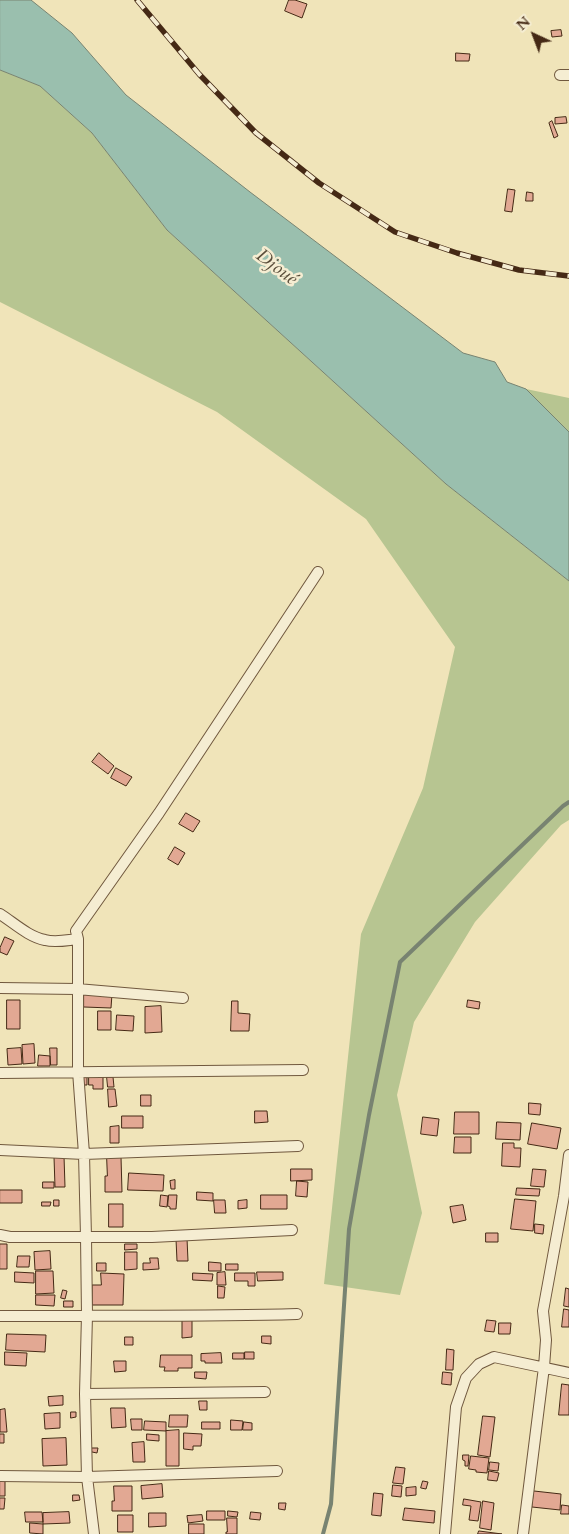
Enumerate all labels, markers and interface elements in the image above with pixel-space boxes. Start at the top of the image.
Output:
north arrow [509,10,559,60]
text: N [513,13,534,35]
water label: Djoué [251,245,301,291]

